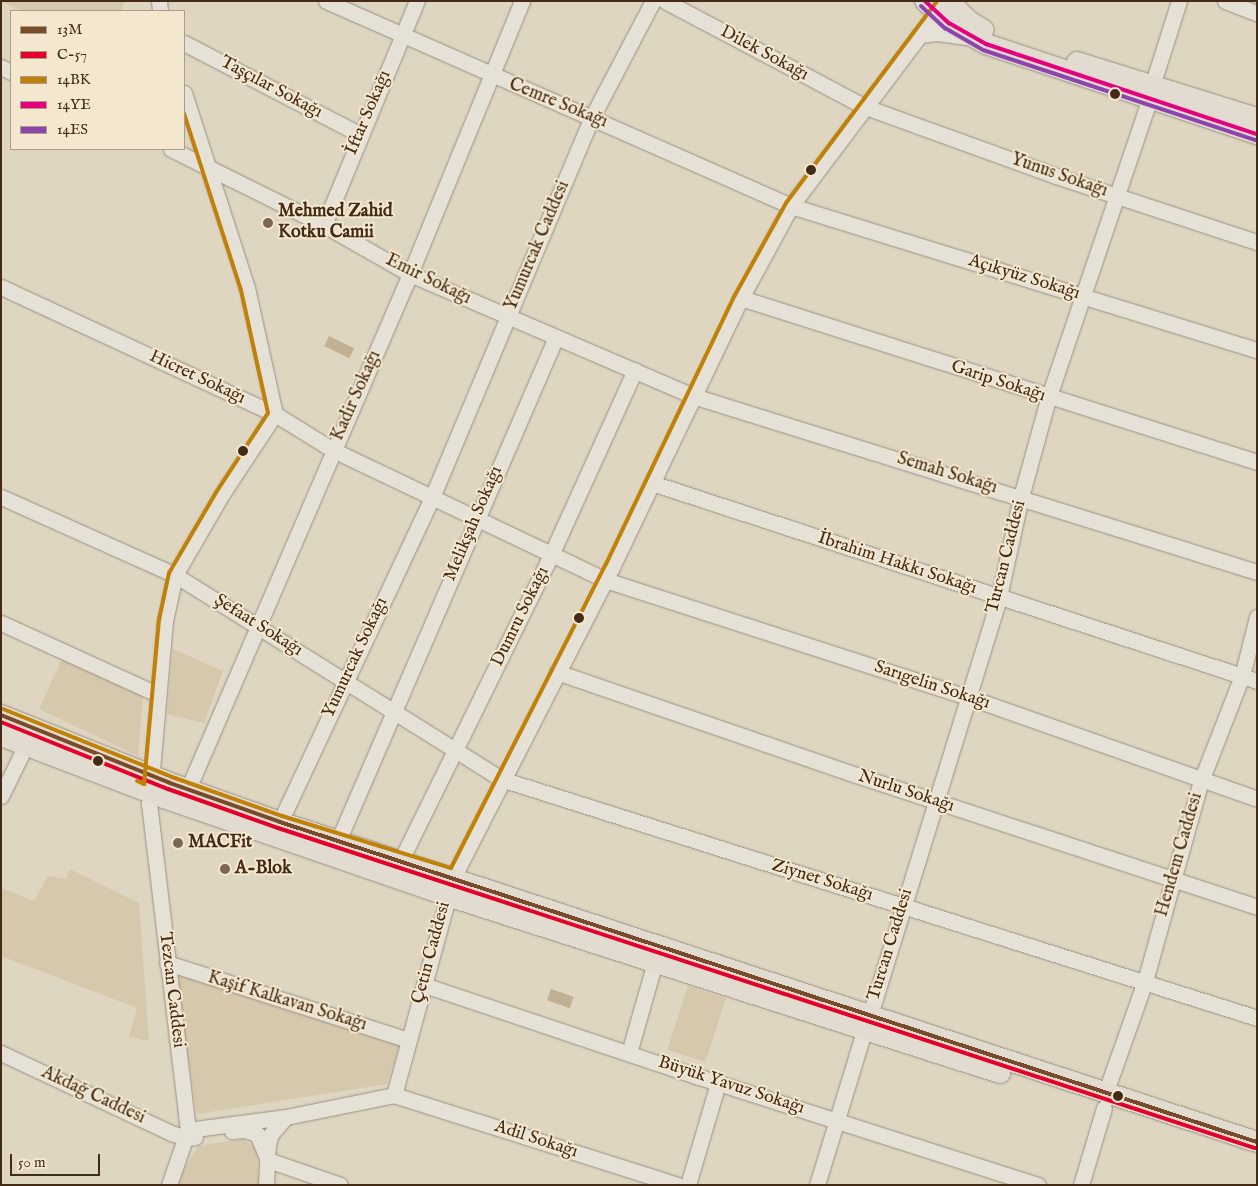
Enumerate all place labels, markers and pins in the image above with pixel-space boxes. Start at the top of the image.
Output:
unlabelled marker [1110,89,1120,99]
unlabelled marker [806,165,816,175]
place label: Mehmed Zahid Kotku Camii [278,202,393,244]
marker: Mehmed Zahid Kotku Camii [262,217,274,229]
unlabelled marker [238,446,248,456]
unlabelled marker [574,613,584,623]
unlabelled marker [93,756,103,766]
place label: MACFit [188,832,252,854]
marker: MACFit [172,837,184,849]
place label: A-Blok [235,858,292,880]
marker: A-Blok [219,863,231,875]
unlabelled marker [1113,1091,1123,1101]

